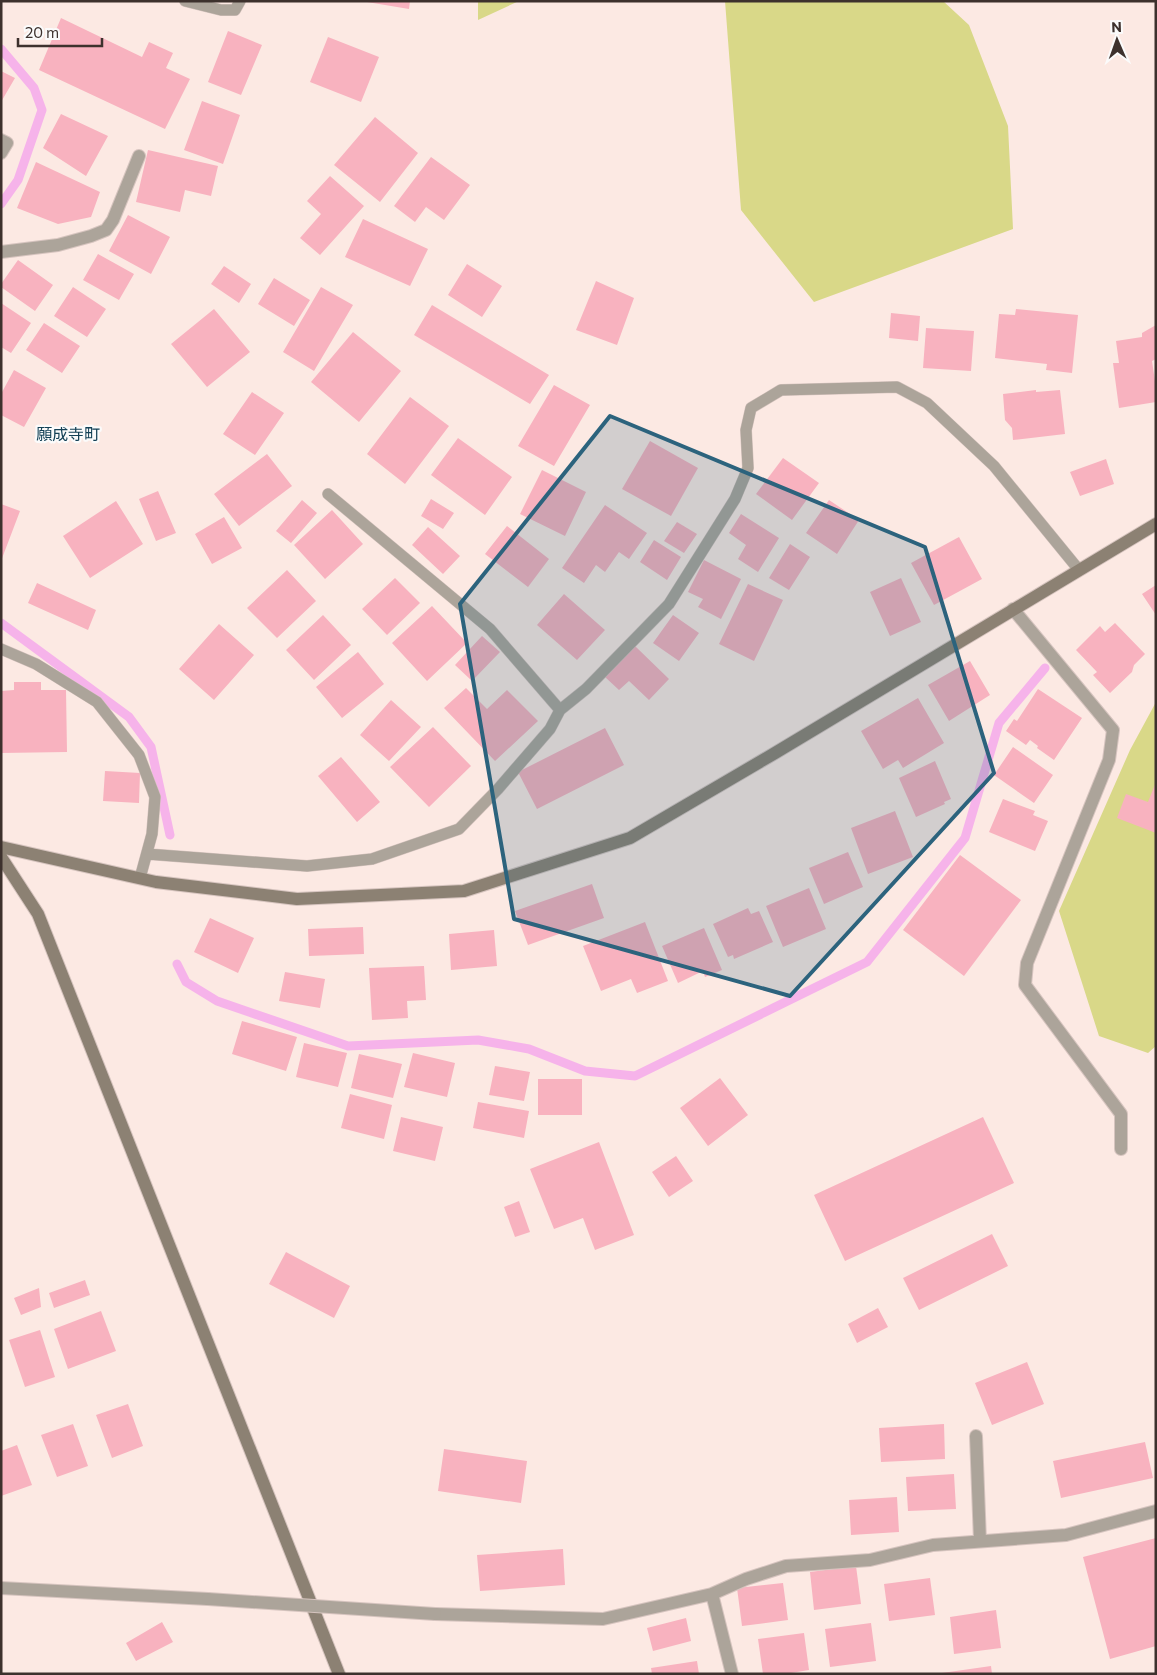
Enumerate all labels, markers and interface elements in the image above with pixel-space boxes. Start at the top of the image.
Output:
scale bar [18,15,101,47]
north arrow [1092,15,1142,65]
text: N [1111,18,1122,35]
text: 20 m [25,23,59,41]
district label: 願成寺町 [36,424,100,443]

